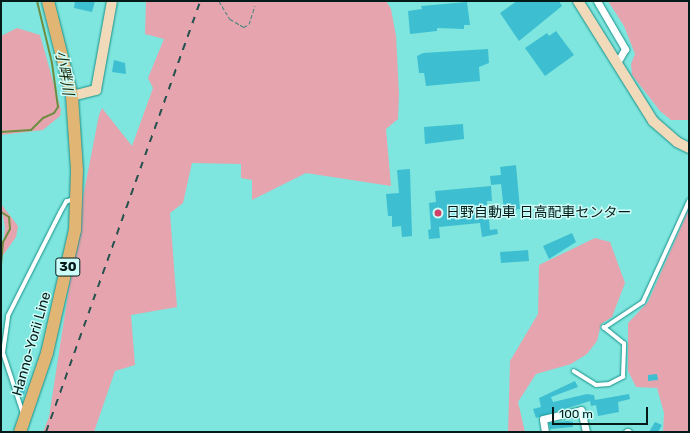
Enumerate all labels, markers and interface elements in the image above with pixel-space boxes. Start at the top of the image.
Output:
water label: 小畔川 [51,49,77,97]
place label: 日野自動車 日高配車センター [446,205,631,221]
marker: 日野自動車 日高配車センター [433,208,443,218]
road number: 30 [55,256,81,278]
street label: Hanno-Yorii Line [9,290,55,398]
scale bar [554,399,650,425]
text: 100 m [559,407,593,421]

